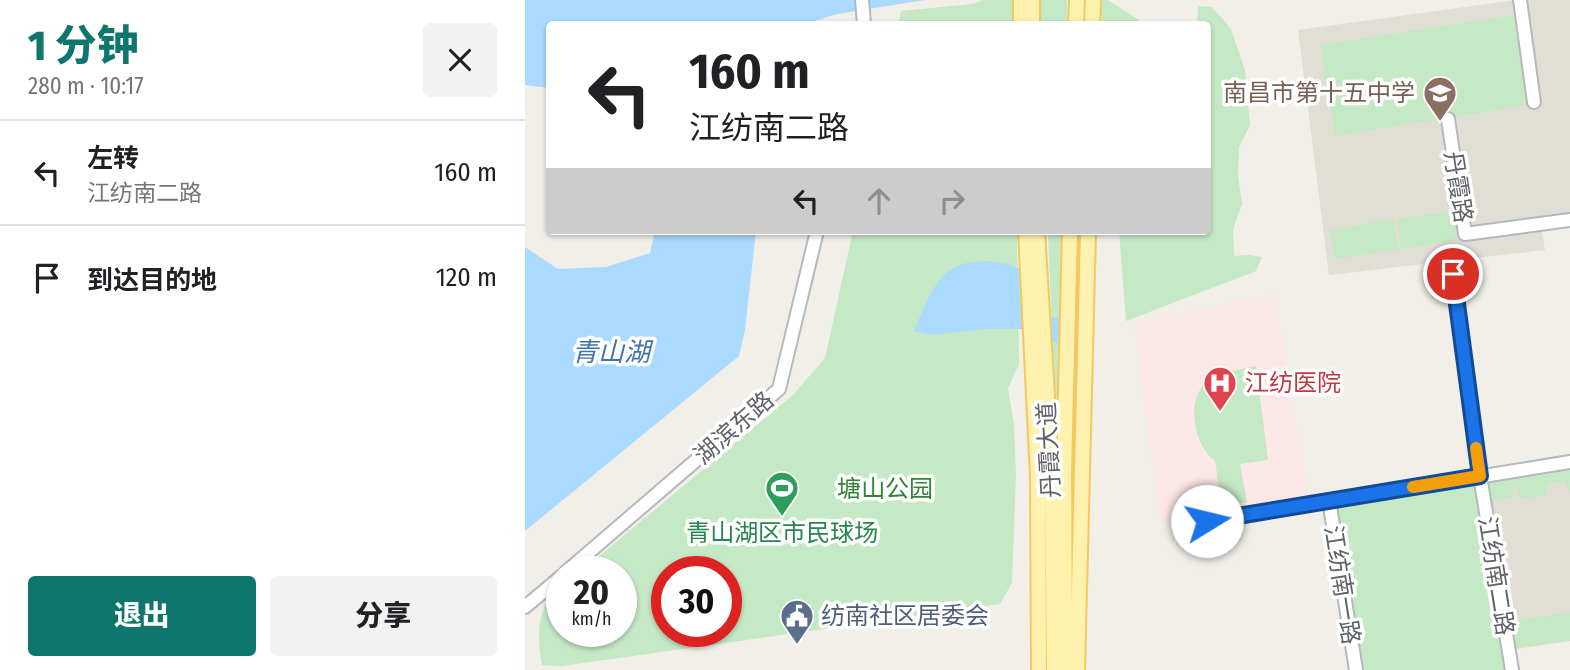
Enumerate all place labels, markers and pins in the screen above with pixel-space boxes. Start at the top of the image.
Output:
school or university icon: 南昌市第十五中学 [1421,74,1459,123]
place label: 南昌市第十五中学 [1223,79,1415,107]
pin [1423,244,1483,304]
hospital icon: 江纺医院 [1201,364,1239,413]
place label: 江纺医院 [1245,369,1341,397]
sports icon: 青山湖区市民球场 [763,469,801,518]
place label: 青山湖区市民球场 [686,519,878,547]
public building icon: 纺南社区居委会 [778,597,816,646]
place label: 纺南社区居委会 [821,602,989,630]

